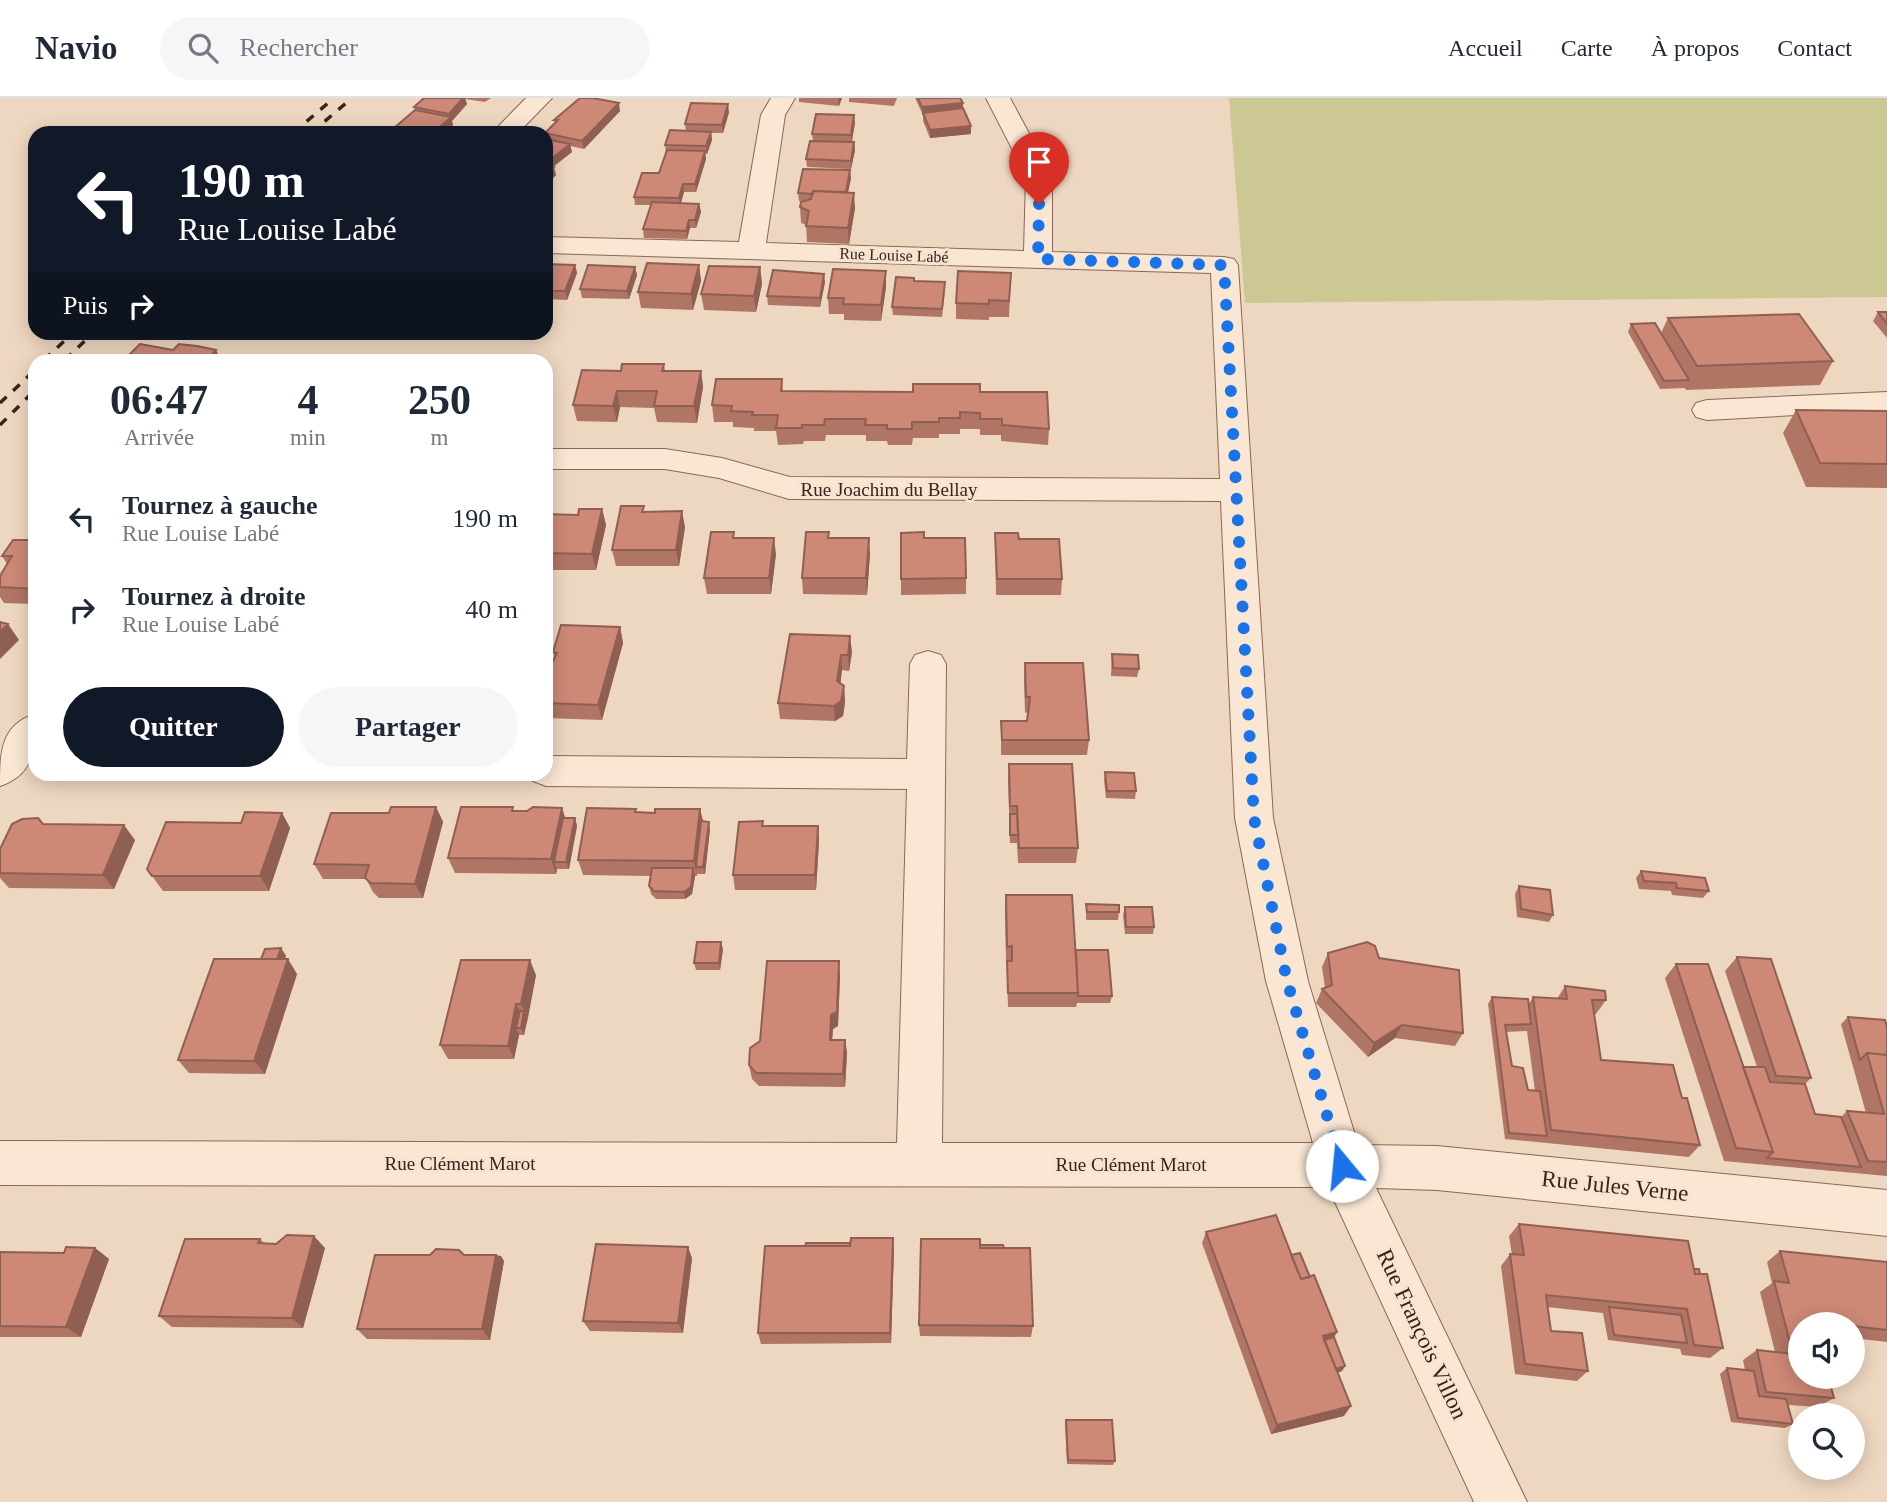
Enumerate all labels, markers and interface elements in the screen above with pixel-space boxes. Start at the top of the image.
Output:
search box [160,17,650,80]
icon: search [184,29,222,67]
text: Navio [35,30,118,66]
text: Rechercher [240,33,358,62]
text: Accueil [1448,35,1523,61]
text: Carte [1561,35,1613,61]
text: À propos [1651,35,1739,61]
text: Contact [1777,35,1852,61]
pin [1009,132,1069,204]
icon: arrive [1020,143,1058,181]
text: 190 m [178,153,305,208]
icon: left [63,154,154,245]
text: Rue Louise Labé [178,211,397,247]
street label: Rue Louise Labé [839,245,949,265]
icon: right [122,287,160,325]
text: Puis [63,291,108,320]
text: 06:47 [110,377,208,423]
text: 4 [297,377,318,423]
text: 250 [408,377,471,423]
text: Arrivée [124,425,194,450]
text: min [290,425,326,450]
text: m [430,425,448,450]
street label: Rue Joachim du Bellay [801,479,978,500]
text: Tournez à gauche [122,491,318,520]
icon: left [63,500,101,538]
text: 190 m [452,504,518,533]
text: Rue Louise Labé [122,521,279,546]
text: Tournez à droite [122,582,305,611]
icon: right [63,591,101,629]
text: 40 m [465,595,518,624]
text: Rue Louise Labé [122,612,279,637]
button: Quitter [63,687,284,767]
button: Partager [298,687,518,767]
position arrow [1305,1129,1379,1203]
street label: Rue Clément Marot [385,1153,536,1174]
street label: Rue Clément Marot [1056,1154,1207,1175]
street label: Rue Jules Verne [1540,1166,1690,1206]
street label: Rue François Villon [1372,1245,1473,1423]
map controls [1788,1312,1865,1480]
button: sound [1788,1312,1865,1389]
button: search [1788,1403,1865,1480]

